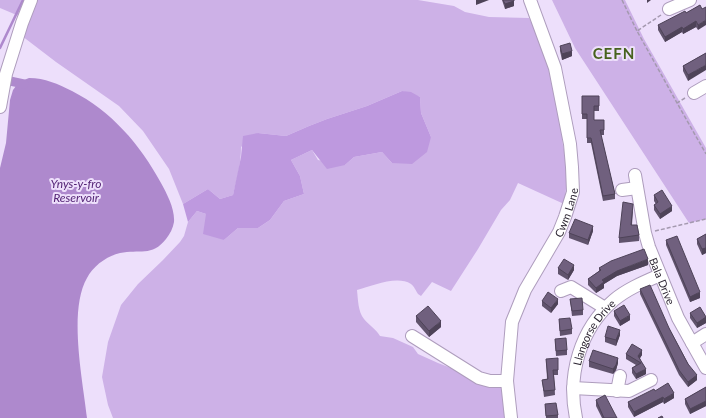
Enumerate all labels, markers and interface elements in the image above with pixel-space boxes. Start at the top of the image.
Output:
district label: CEFN [593,44,635,62]
water label: Ynys-y-fro Reservoir [51,176,101,205]
street label: Cwm Lane [551,188,580,239]
street label: Bala Drive [647,255,678,306]
street label: Llangorse Drive [570,296,618,367]

